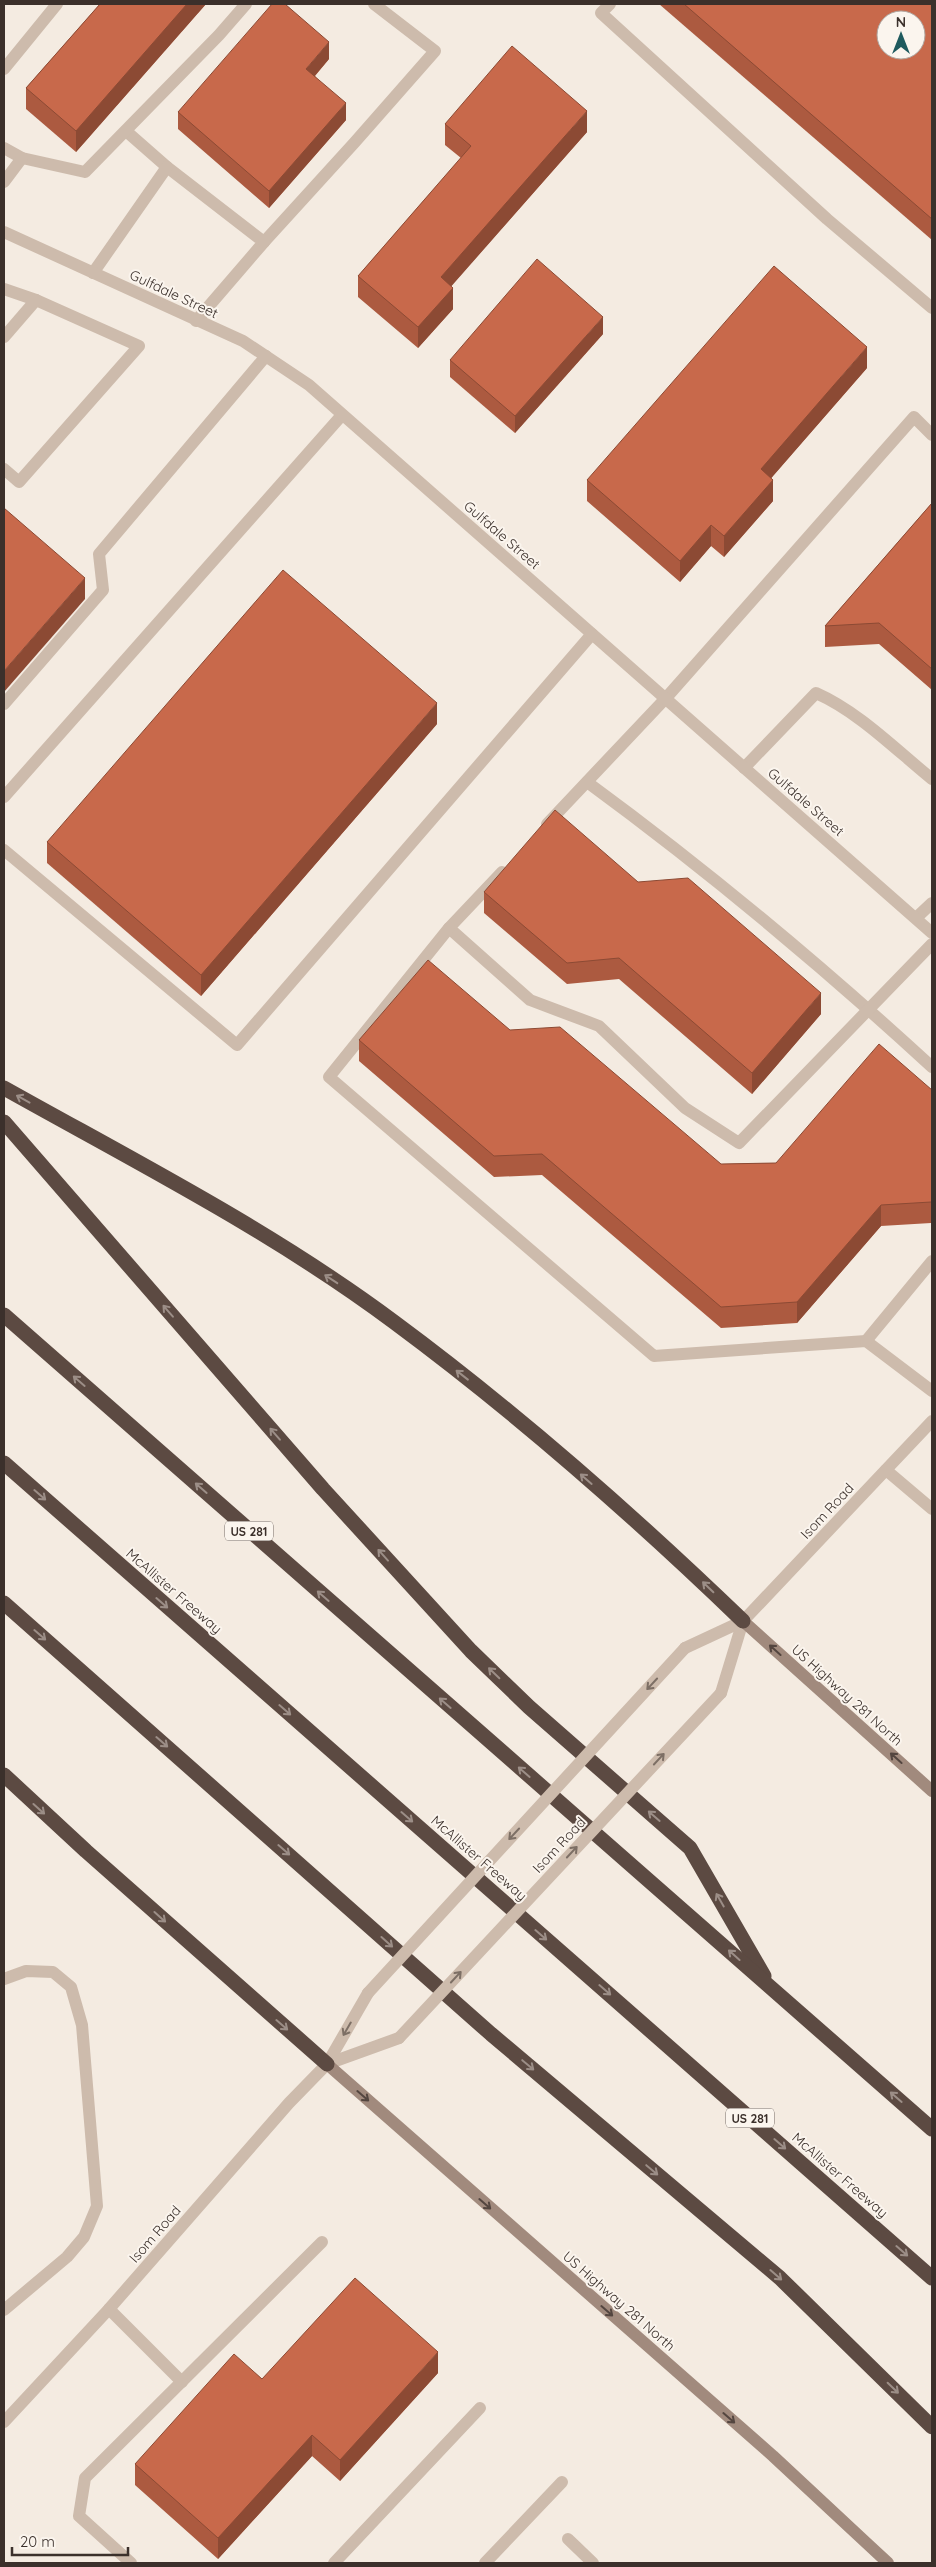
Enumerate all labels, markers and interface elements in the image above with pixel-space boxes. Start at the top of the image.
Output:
north arrow [876,10,926,60]
text: N [896,13,906,31]
street label: Gulfdale Street [127,266,221,322]
street label: Gulfdale Street [460,497,544,573]
street label: Gulfdale Street [764,764,848,840]
one-way arrow [16,1094,31,1104]
one-way arrow [324,1274,338,1284]
one-way arrow [162,1305,174,1318]
one-way arrow [455,1370,469,1380]
one-way arrow [73,1375,86,1387]
one-way arrow [269,1427,280,1440]
one-way arrow [580,1473,593,1485]
street label: Isom Road [797,1479,857,1543]
one-way arrow [195,1483,208,1494]
one-way arrow [34,1490,47,1501]
road number: US 281 [225,1522,273,1540]
street label: McAllister Freeway [122,1544,226,1638]
one-way arrow [377,1548,389,1561]
one-way arrow [701,1581,714,1593]
one-way arrow [317,1590,330,1601]
one-way arrow [156,1597,169,1608]
one-way arrow [34,1629,47,1641]
street label: US Highway 281 North [788,1640,906,1750]
one-way arrow [768,1644,781,1656]
one-way arrow [488,1667,500,1680]
one-way arrow [646,1678,658,1691]
one-way arrow [439,1697,452,1709]
one-way arrow [278,1704,291,1716]
one-way arrow [155,1737,168,1748]
one-way arrow [653,1753,665,1766]
one-way arrow [889,1753,902,1764]
one-way arrow [518,1766,531,1777]
one-way arrow [33,1803,46,1815]
one-way arrow [647,1810,660,1822]
one-way arrow [400,1811,413,1823]
street label: McAllister Freeway [427,1811,531,1905]
street label: Isom Road [529,1813,589,1877]
one-way arrow [508,1827,520,1840]
one-way arrow [277,1844,290,1856]
one-way arrow [566,1846,578,1859]
one-way arrow [715,1893,725,1908]
one-way arrow [154,1911,167,1923]
one-way arrow [535,1929,548,1940]
one-way arrow [381,1936,394,1948]
one-way arrow [728,1950,741,1961]
one-way arrow [450,1970,462,1983]
one-way arrow [598,1985,611,1996]
one-way arrow [275,2019,288,2031]
one-way arrow [342,2021,352,2036]
one-way arrow [521,2060,534,2071]
one-way arrow [357,2091,370,2102]
one-way arrow [889,2091,902,2102]
road number: US 281 [726,2108,774,2128]
street label: McAllister Freeway [788,2128,892,2222]
one-way arrow [773,2138,786,2149]
one-way arrow [646,2164,659,2176]
one-way arrow [479,2198,492,2209]
street label: Isom Road [125,2202,185,2266]
one-way arrow [895,2245,908,2257]
street label: US Highway 281 North [559,2247,679,2355]
one-way arrow [770,2270,783,2281]
one-way arrow [601,2305,614,2317]
one-way arrow [887,2382,900,2394]
one-way arrow [723,2412,736,2424]
scale bar [12,2524,129,2556]
text: 20 m [20,2532,55,2551]

